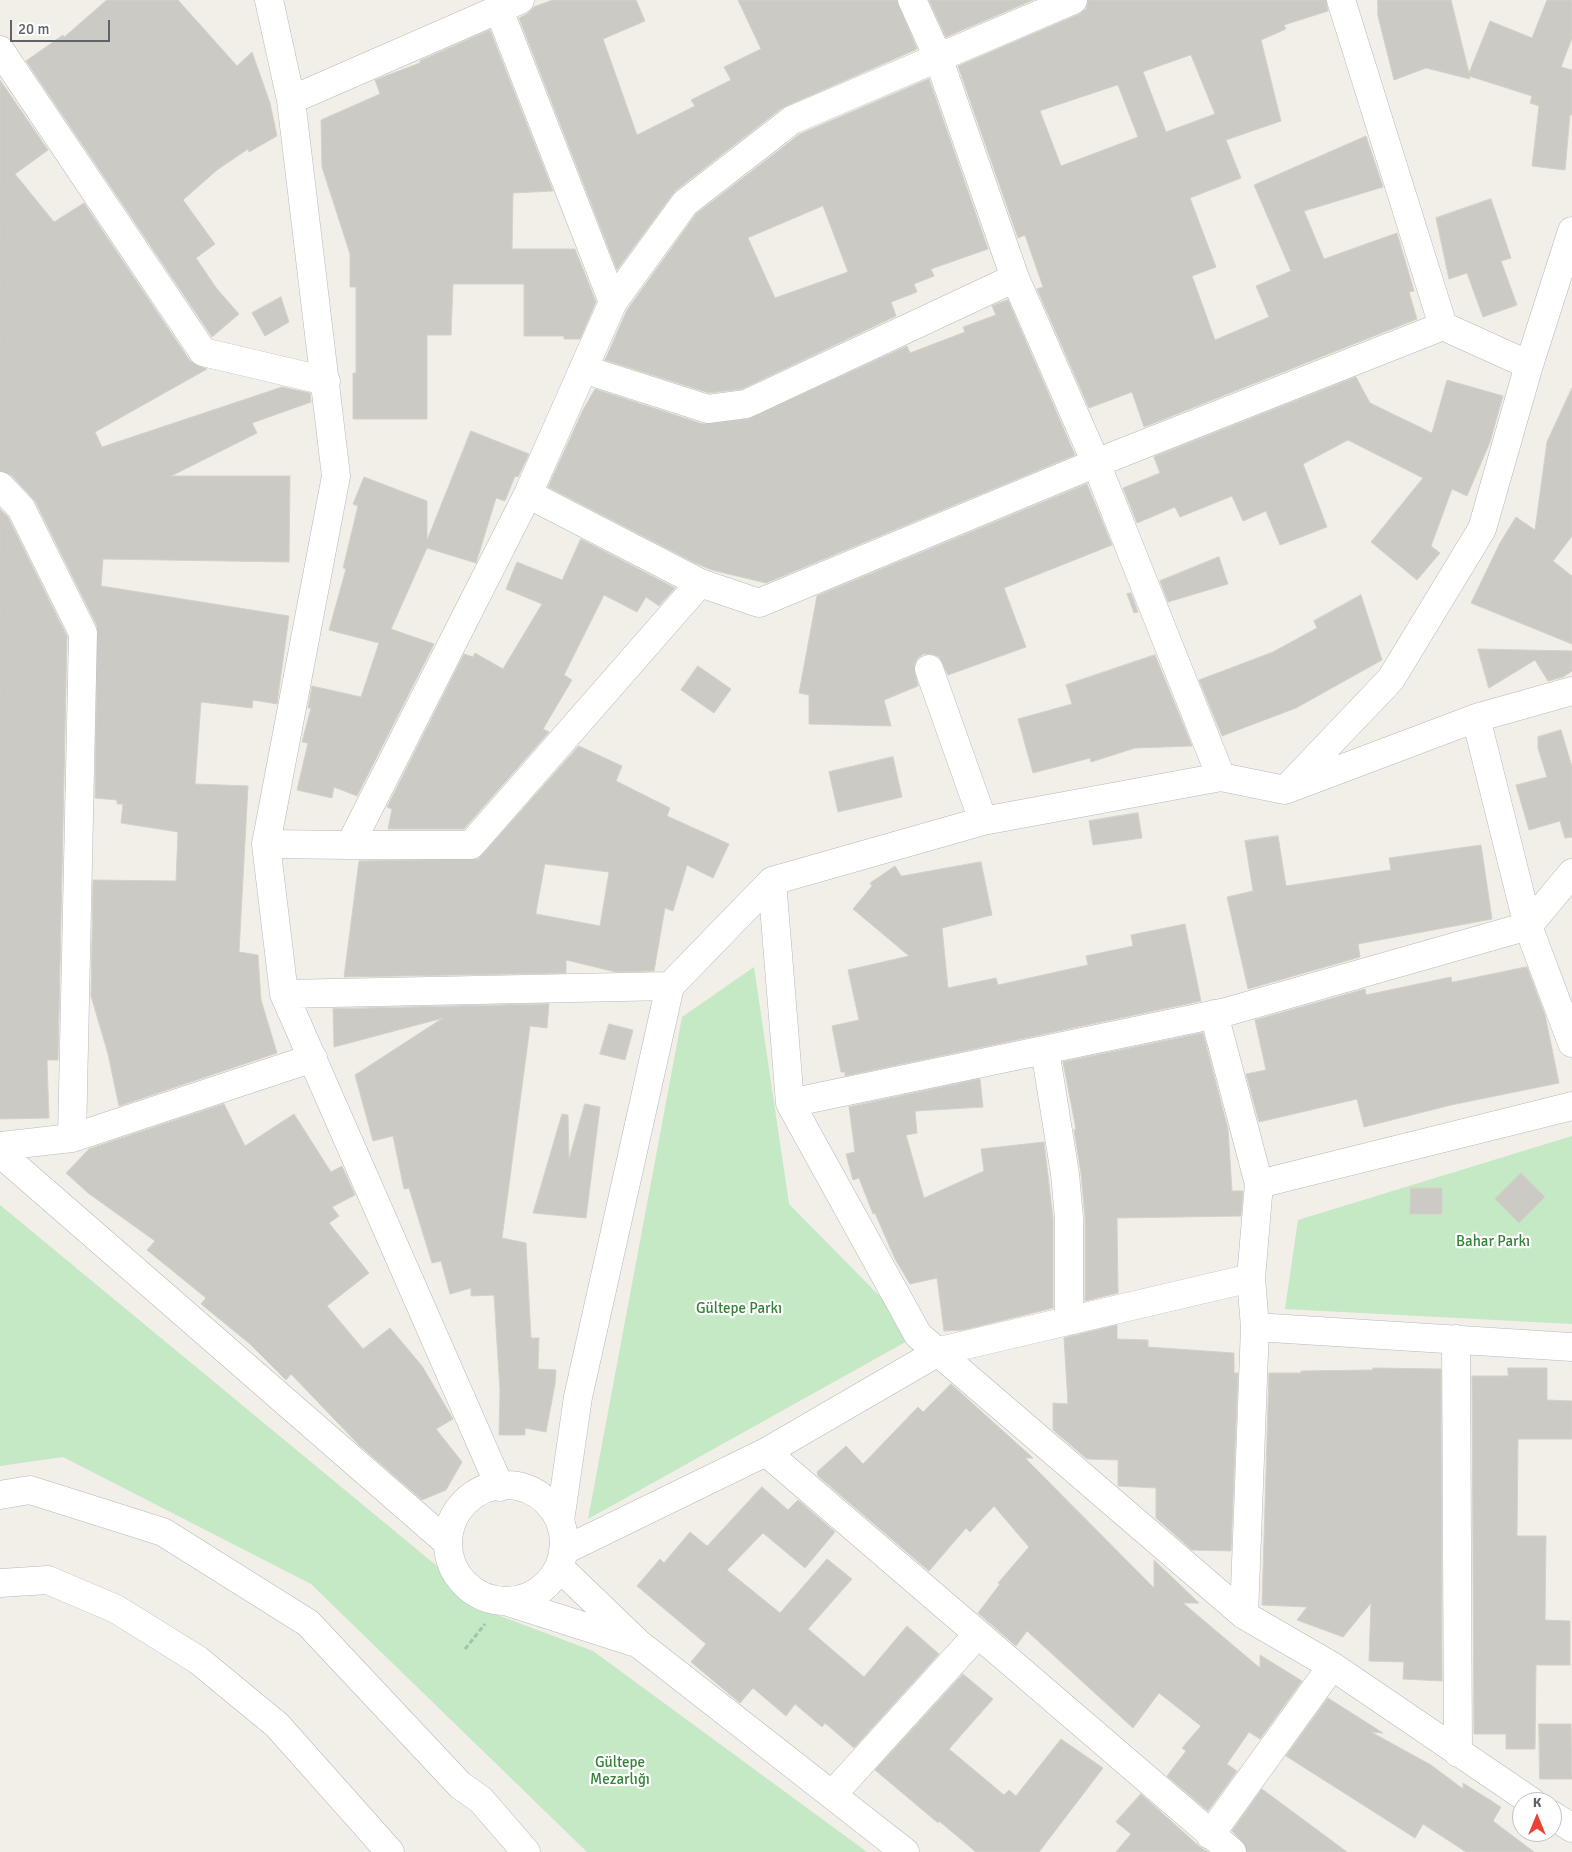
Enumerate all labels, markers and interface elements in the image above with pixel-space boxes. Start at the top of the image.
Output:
scale bar [12,10,112,42]
text: 20 m [18,20,49,38]
park label: Bahar Parkı [1456,1233,1530,1251]
park label: Gültepe Parkı [696,1300,782,1318]
park label: Gültepe Mezarlığı [590,1754,650,1789]
north arrow [1512,1792,1562,1842]
text: K [1533,1794,1541,1811]

